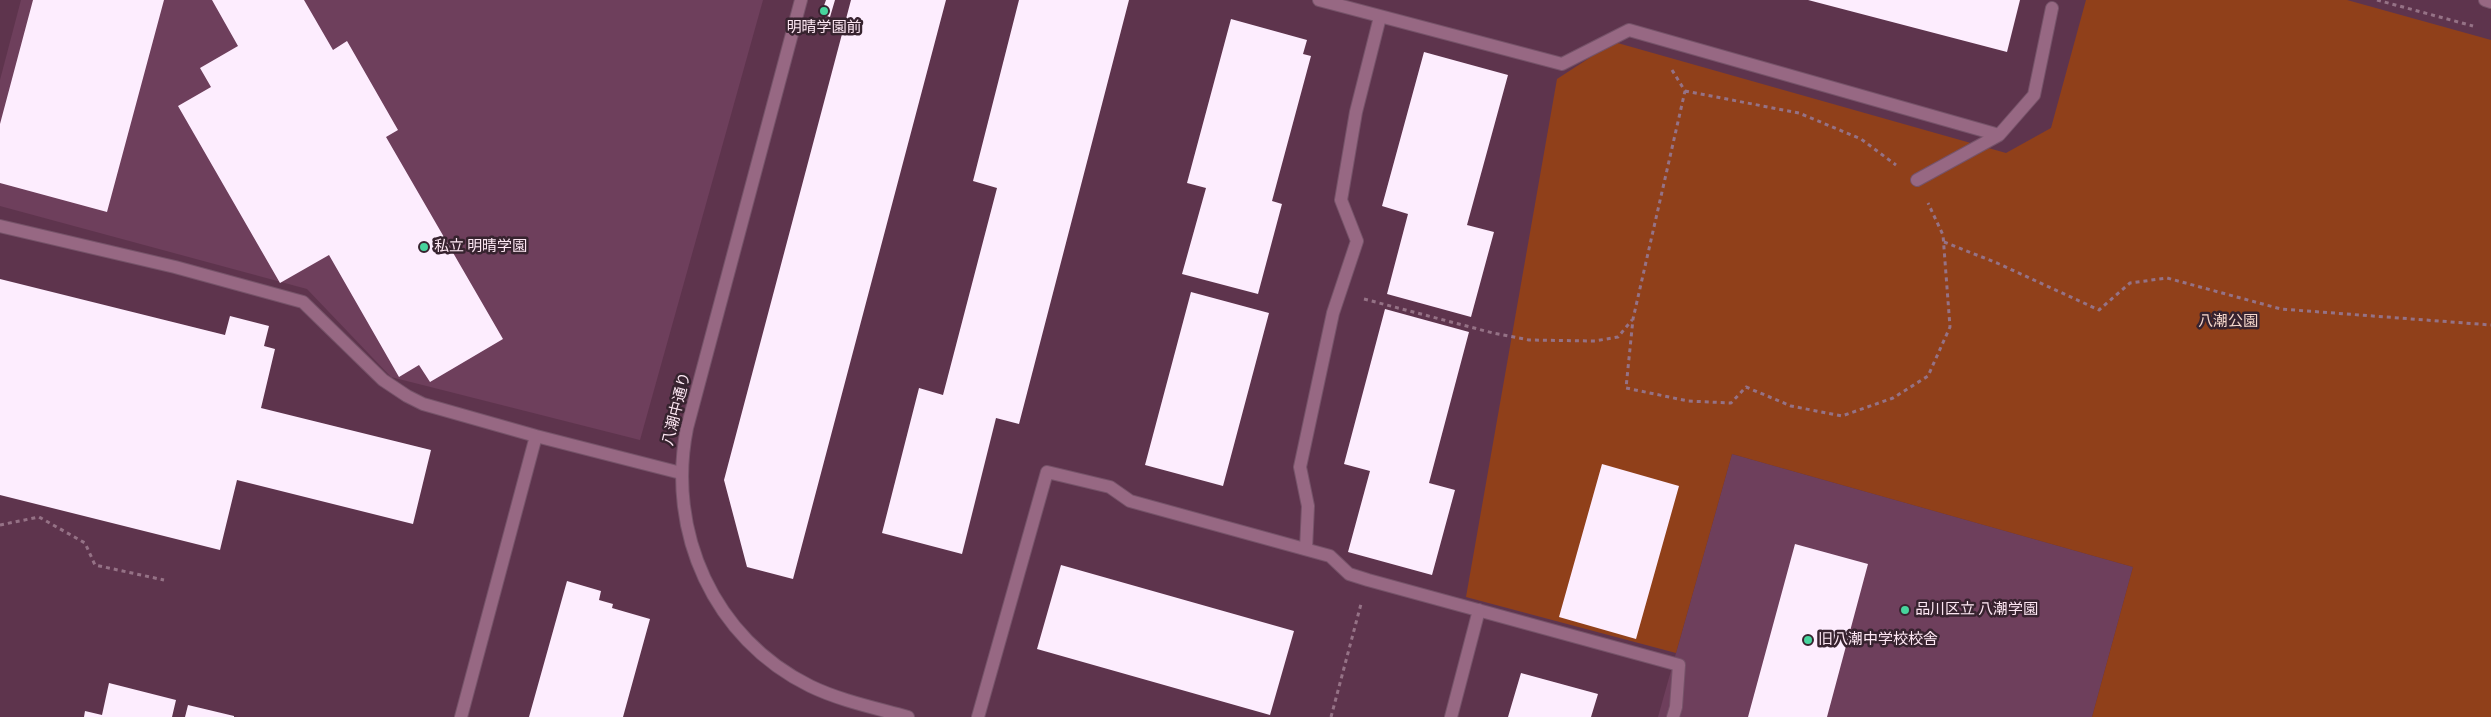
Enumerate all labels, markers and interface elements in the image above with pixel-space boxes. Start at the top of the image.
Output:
marker: 明晴学園前 [818,5,830,17]
place label: 明晴学園前 [787,19,861,37]
place label: 私立 明晴学園 [434,238,527,256]
marker: 私立 明晴学園 [418,241,430,253]
park label: 八潮公園 [2198,313,2258,331]
street label: 八潮中通り [659,370,695,448]
place label: 品川区立 八潮学園 [1915,601,2038,619]
marker: 品川区立 八潮学園 [1899,604,1911,616]
place label: 旧八潮中学校校舎 [1818,631,1938,649]
marker: 旧八潮中学校校舎 [1802,634,1814,646]

